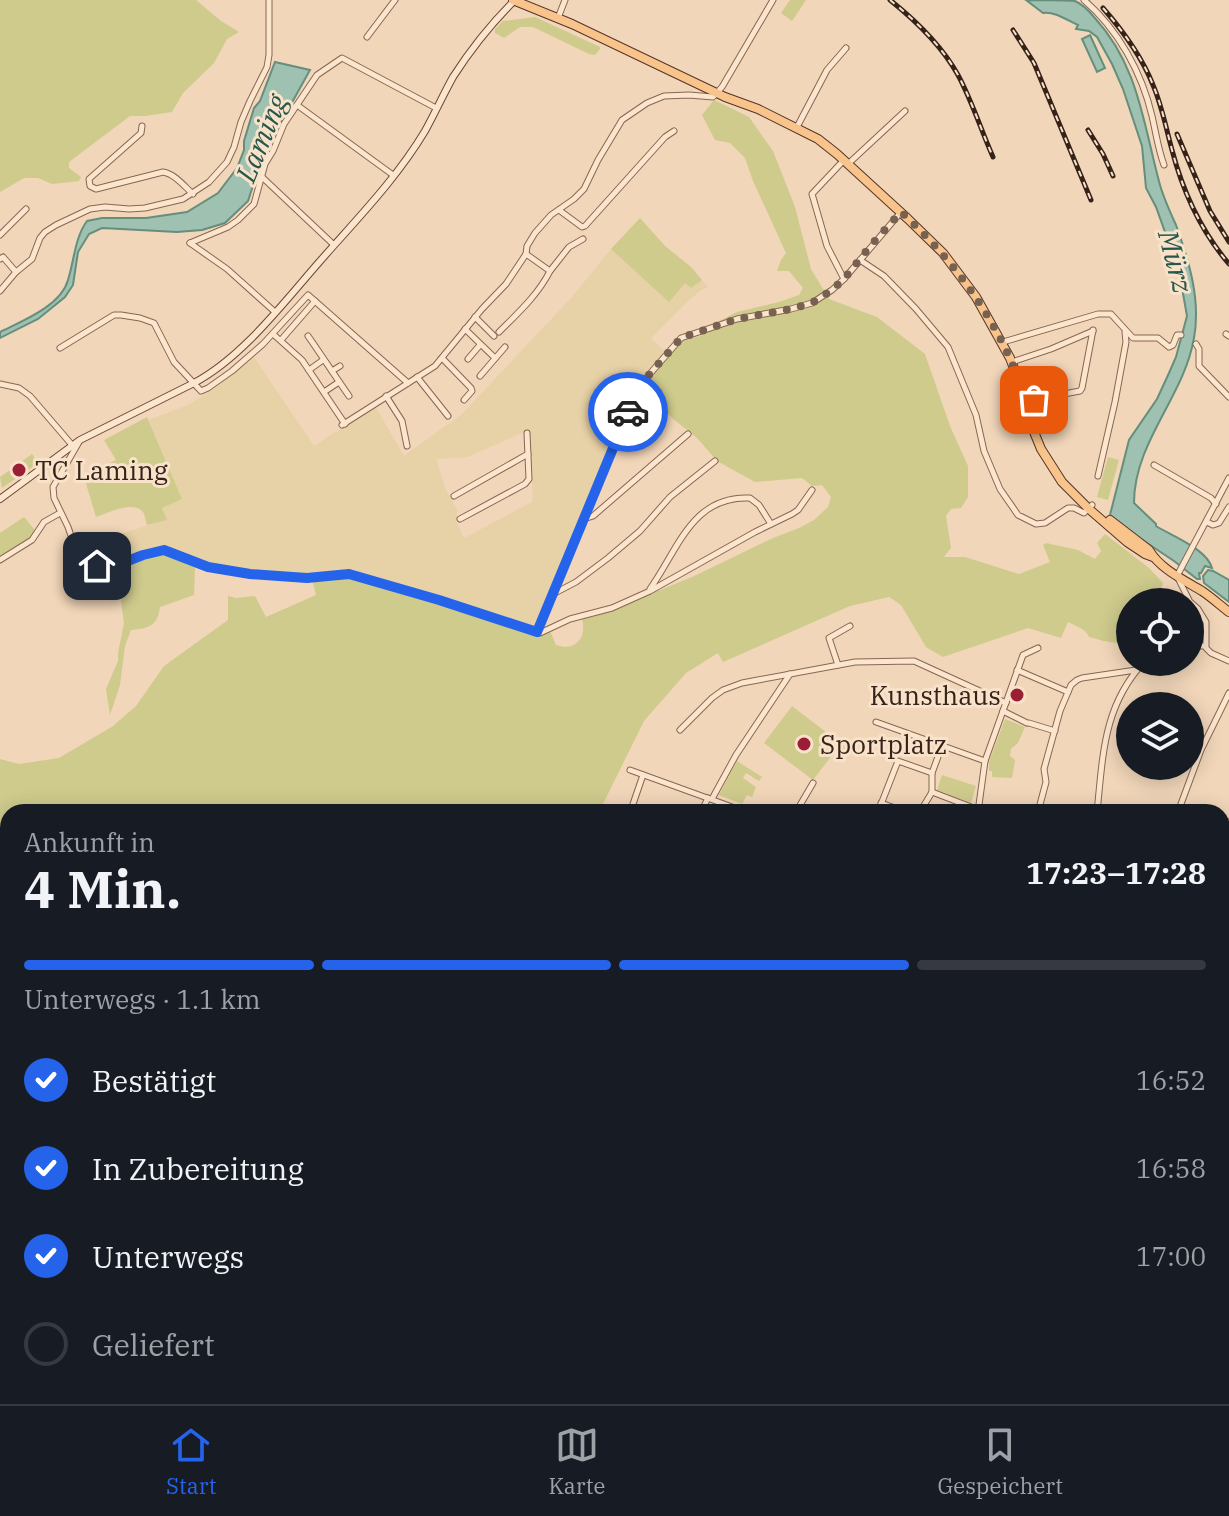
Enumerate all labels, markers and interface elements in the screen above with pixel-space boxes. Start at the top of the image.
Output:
water label: Laming [226,88,296,188]
water label: Mürz [1150,225,1202,297]
pin [1000,366,1068,434]
courier [588,372,668,452]
icon: bag [1012,378,1056,422]
icon: car [606,390,650,434]
place label: TC Laming [35,453,168,487]
marker: TC Laming [10,461,28,479]
pin [63,532,131,600]
icon: home [75,544,119,588]
map controls [1116,588,1204,780]
button: locate [1116,588,1204,676]
place label: Kunsthaus [870,678,1001,712]
marker: Kunsthaus [1008,686,1026,704]
button: layers [1116,692,1204,780]
place label: Sportplatz [820,727,947,761]
marker: Sportplatz [795,735,813,753]
text: Ankunft in [24,825,155,859]
text: 17:23–17:28 [1026,853,1206,892]
text: 4 Min. [24,855,181,922]
text: Unterwegs · 1.1 km [24,982,261,1016]
icon: check [24,1058,68,1102]
text: Bestätigt [92,1061,216,1100]
text: 16:52 [1136,1063,1206,1097]
icon: check [24,1146,68,1190]
text: In Zubereitung [92,1149,304,1188]
text: 16:58 [1136,1151,1206,1185]
icon: check [24,1234,68,1278]
text: Unterwegs [92,1237,244,1276]
text: 17:00 [1136,1239,1206,1273]
text: Geliefert [92,1325,215,1364]
tab: Start [166,1423,217,1500]
tab: Karte [549,1423,605,1500]
tab: Gespeichert [937,1423,1063,1500]

